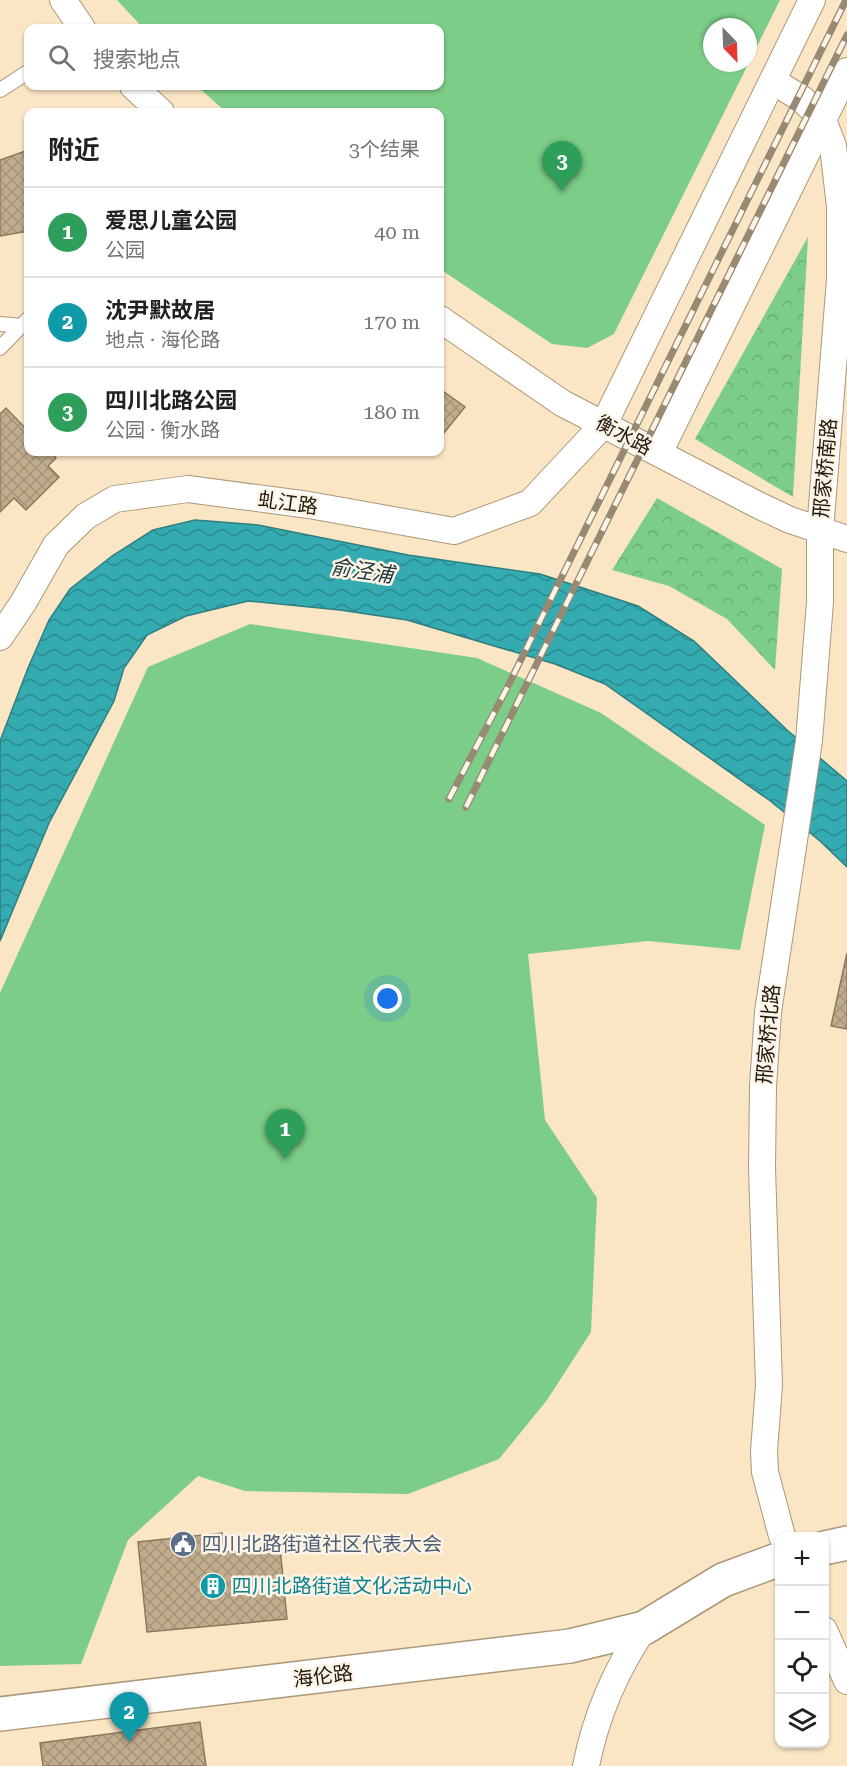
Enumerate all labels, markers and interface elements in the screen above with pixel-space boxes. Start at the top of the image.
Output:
north arrow [703,18,757,72]
search box [24,24,444,90]
icon: search [45,41,78,74]
text: 搜索地点 [93,47,181,72]
text: 附近 [48,135,100,165]
text: 3个结果 [349,137,420,161]
pin: 3 [542,142,582,191]
text: 爱思儿童公园 [105,208,237,233]
text: 1 [62,220,73,244]
text: 40 m [374,220,420,244]
text: 公园 [105,238,145,262]
text: 沈尹默故居 [105,298,215,323]
text: 2 [62,310,73,334]
text: 170 m [363,310,420,334]
text: 地点 · 海伦路 [105,328,220,352]
text: 四川北路公园 [105,388,237,413]
text: 3 [62,400,73,424]
text: 180 m [363,400,420,424]
street label: 衡水路 [592,410,656,460]
street label: 邢家桥南路 [809,417,841,519]
text: 公园 · 衡水路 [105,418,220,442]
street label: 虬江路 [257,487,319,519]
water label: 俞泾浦 [329,555,398,588]
street label: 邢家桥北路 [752,983,784,1085]
your location [373,984,402,1013]
pin: 1 [266,1110,304,1159]
public building icon: 四川北路街道社区代表大会 [168,1529,198,1559]
place label: 四川北路街道社区代表大会 [202,1532,442,1556]
map controls [775,1532,829,1748]
button: + [775,1532,829,1586]
building icon: 四川北路街道文化活动中心 [198,1571,228,1601]
place label: 四川北路街道文化活动中心 [232,1574,472,1598]
button: − [775,1586,829,1640]
button: locate [775,1640,829,1694]
street label: 海伦路 [292,1660,354,1692]
pin: 2 [110,1692,148,1742]
button: layers [775,1694,829,1748]

